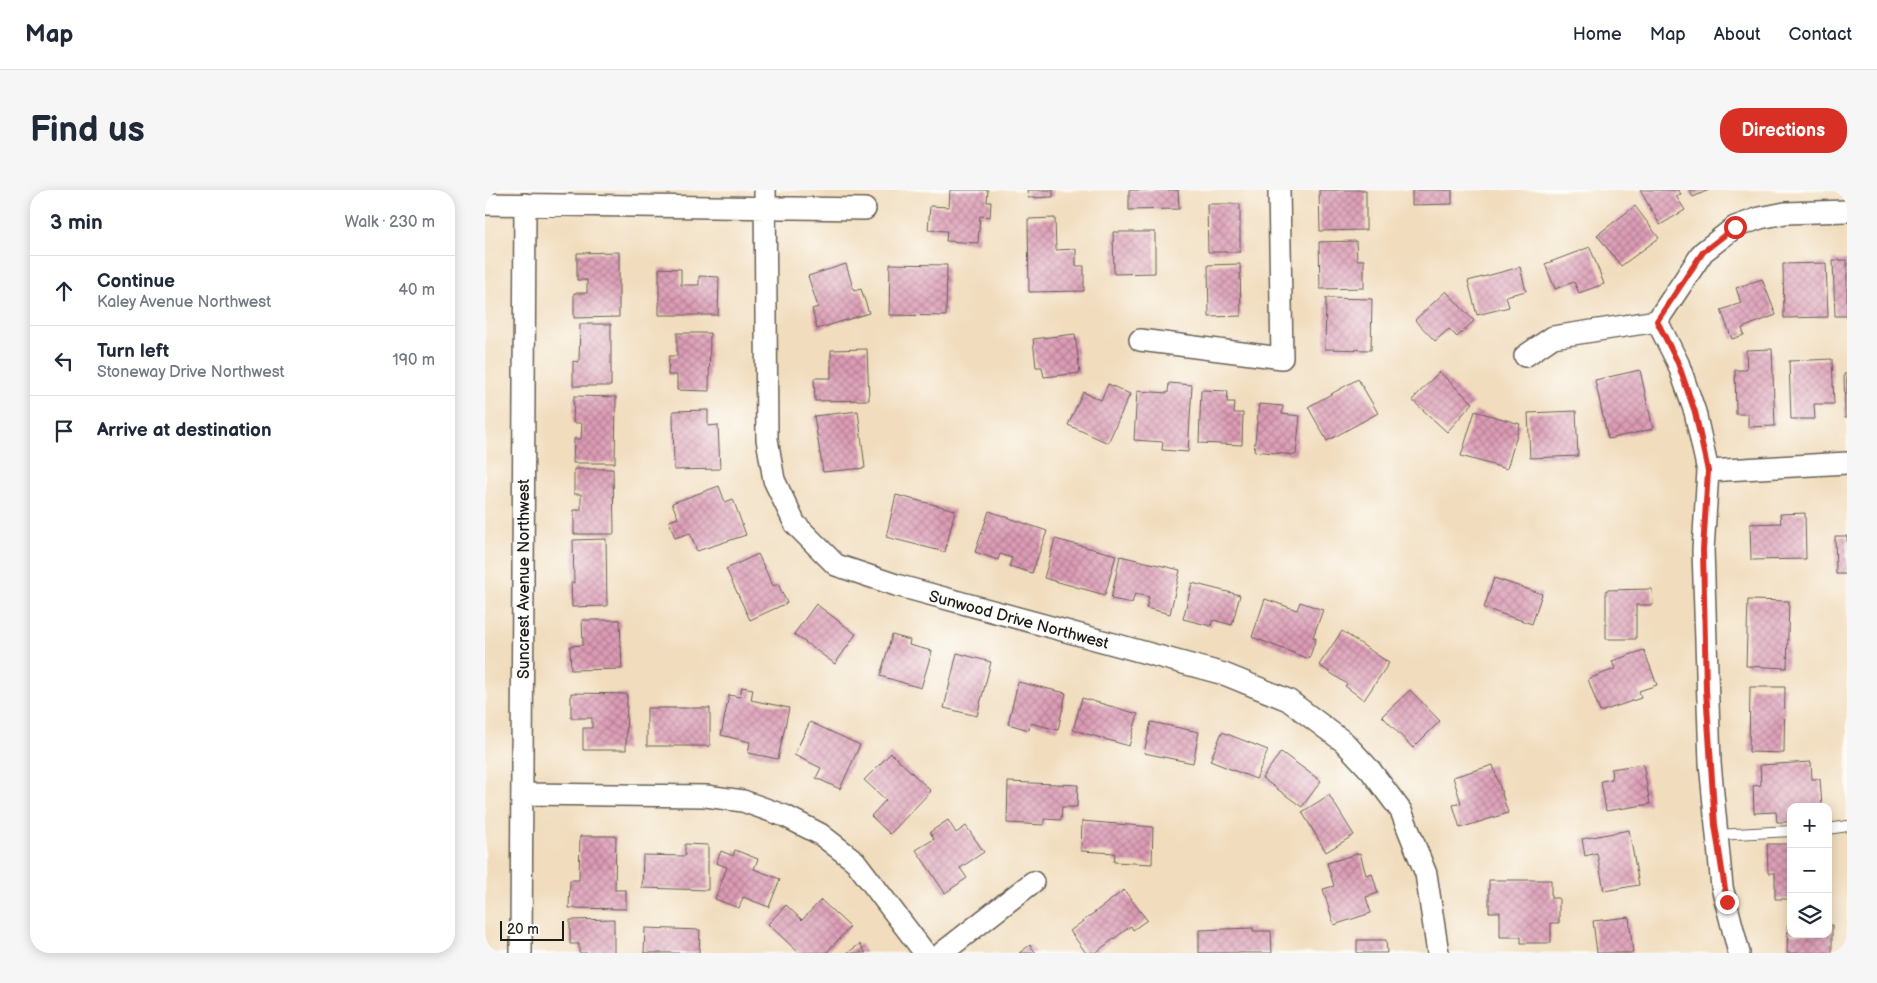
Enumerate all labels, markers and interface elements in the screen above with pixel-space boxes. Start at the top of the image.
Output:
text: Map [25,20,73,49]
text: Home [1573,24,1622,45]
text: Map [1650,24,1686,45]
text: About [1714,24,1761,45]
text: Contact [1789,24,1852,45]
button: Directions [1720,108,1847,153]
text: Find us [30,109,145,152]
text: 3 min [50,210,103,235]
text: Walk · 230 m [345,213,435,232]
route start [1724,216,1747,239]
text: Continue [97,270,175,293]
icon: ahead [50,277,78,305]
text: 40 m [398,281,435,300]
text: Kaley Avenue Northwest [97,293,271,312]
text: Turn left [97,340,169,363]
icon: left [50,347,78,375]
text: 190 m [393,351,435,370]
text: Stoneway Drive Northwest [97,363,285,382]
icon: arrive [50,417,78,445]
text: Arrive at destination [97,419,272,442]
street label: Suncrest Avenue Northwest [515,479,534,679]
street label: Sunwood Drive Northwest [927,587,1111,654]
map controls [1787,803,1832,938]
button: + [1787,803,1832,848]
button: − [1787,848,1832,893]
route end [1716,891,1739,914]
button: layers [1787,893,1832,938]
scale bar [500,918,564,941]
text: 20 m [507,921,539,938]

